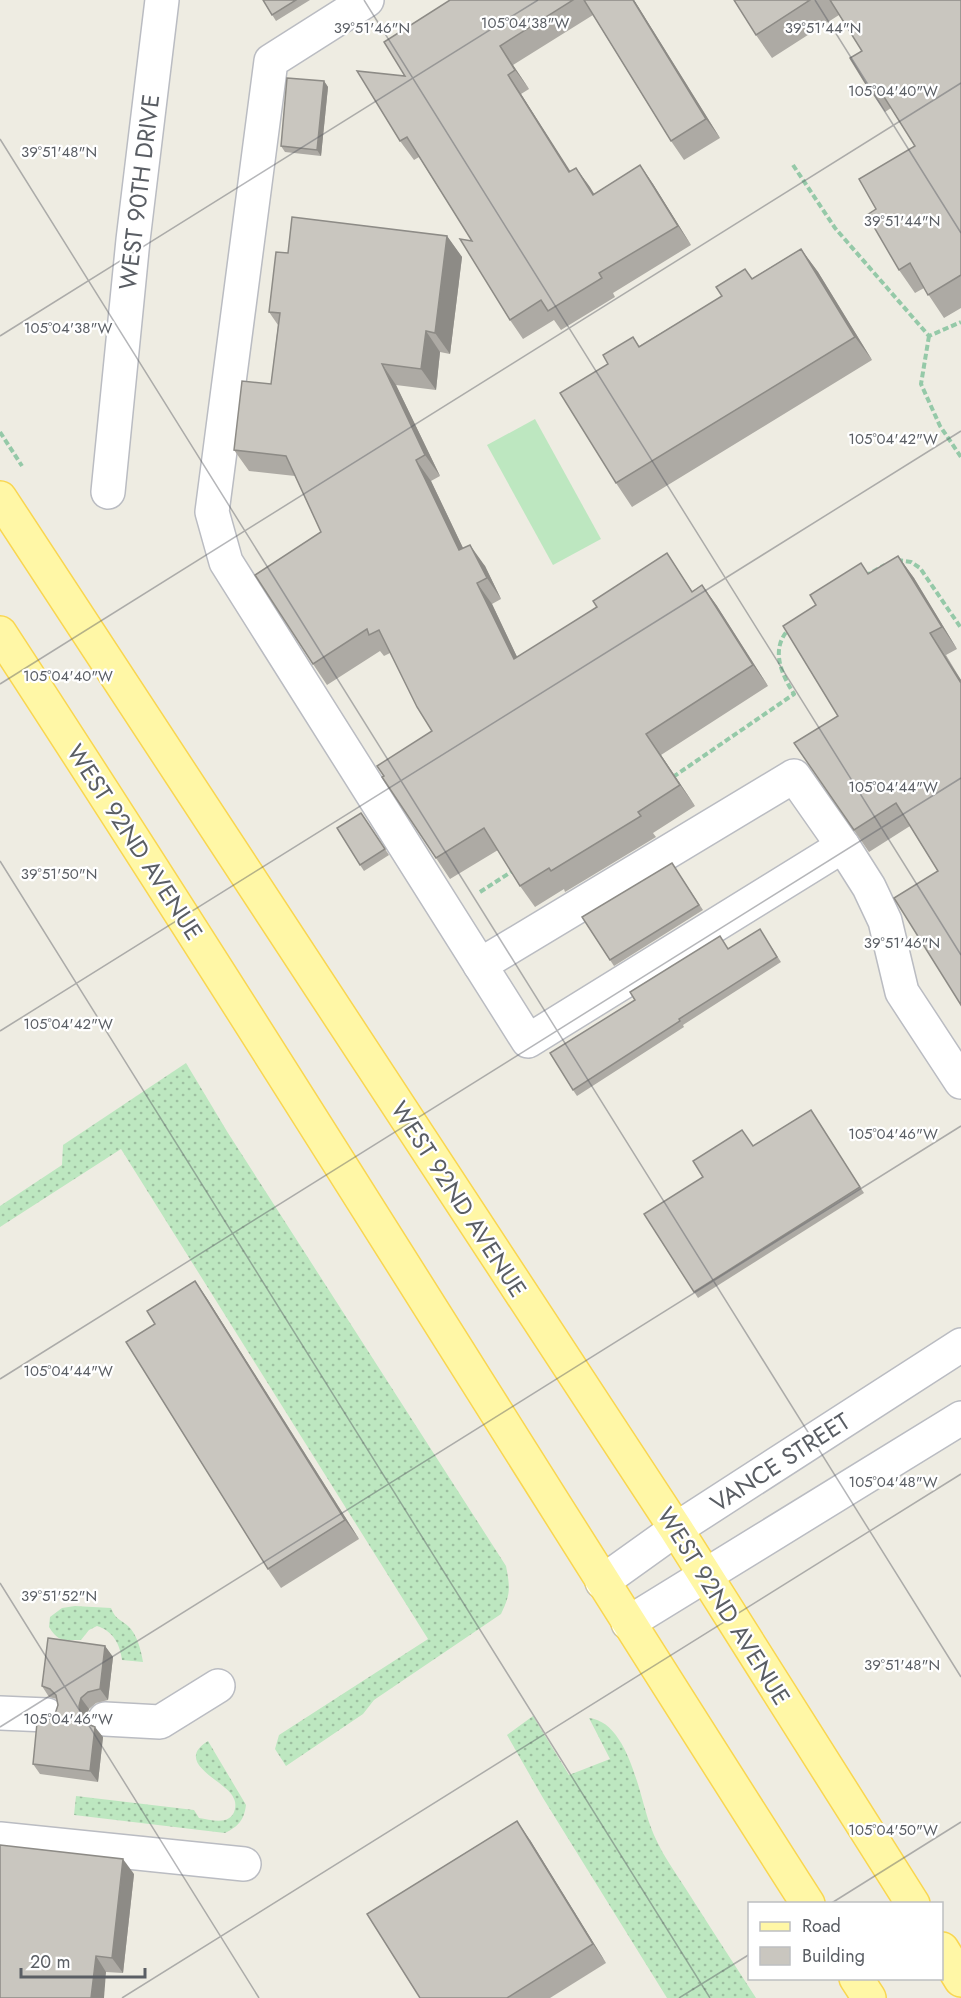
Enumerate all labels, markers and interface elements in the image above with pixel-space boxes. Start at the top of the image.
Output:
text: 105°04'38"W [481,12,569,34]
text: 39°51'46"N [334,17,410,39]
text: 39°51'44"N [785,17,861,39]
text: 105°04'40"W [848,80,938,102]
street label: WEST 90TH DRIVE [110,92,168,292]
text: 39°51'48"N [21,141,97,163]
text: 39°51'44"N [864,210,940,232]
text: 105°04'38"W [24,317,112,339]
text: 105°04'42"W [848,428,938,450]
text: 105°04'40"W [23,665,113,687]
street label: WEST 92ND AVENUE [58,737,212,947]
text: 105°04'44"W [848,776,938,798]
text: 39°51'50"N [21,863,97,885]
text: 39°51'46"N [864,932,940,954]
text: 105°04'42"W [23,1013,113,1035]
street label: WEST 92ND AVENUE [382,1094,536,1304]
text: 105°04'46"W [848,1123,938,1145]
text: 105°04'44"W [23,1360,113,1382]
street label: VANCE STREET [703,1404,857,1520]
text: 105°04'48"W [848,1471,938,1493]
street label: WEST 92ND AVENUE [649,1500,799,1712]
text: 39°51'52"N [21,1585,97,1607]
text: 39°51'48"N [864,1654,940,1676]
text: 105°04'46"W [23,1708,113,1730]
text: 105°04'50"W [848,1819,938,1841]
legend [748,1902,943,1980]
text: Road [802,1913,841,1939]
scale bar [21,1941,146,1979]
text: Building [802,1943,865,1969]
text: 20 m [30,1949,70,1975]

